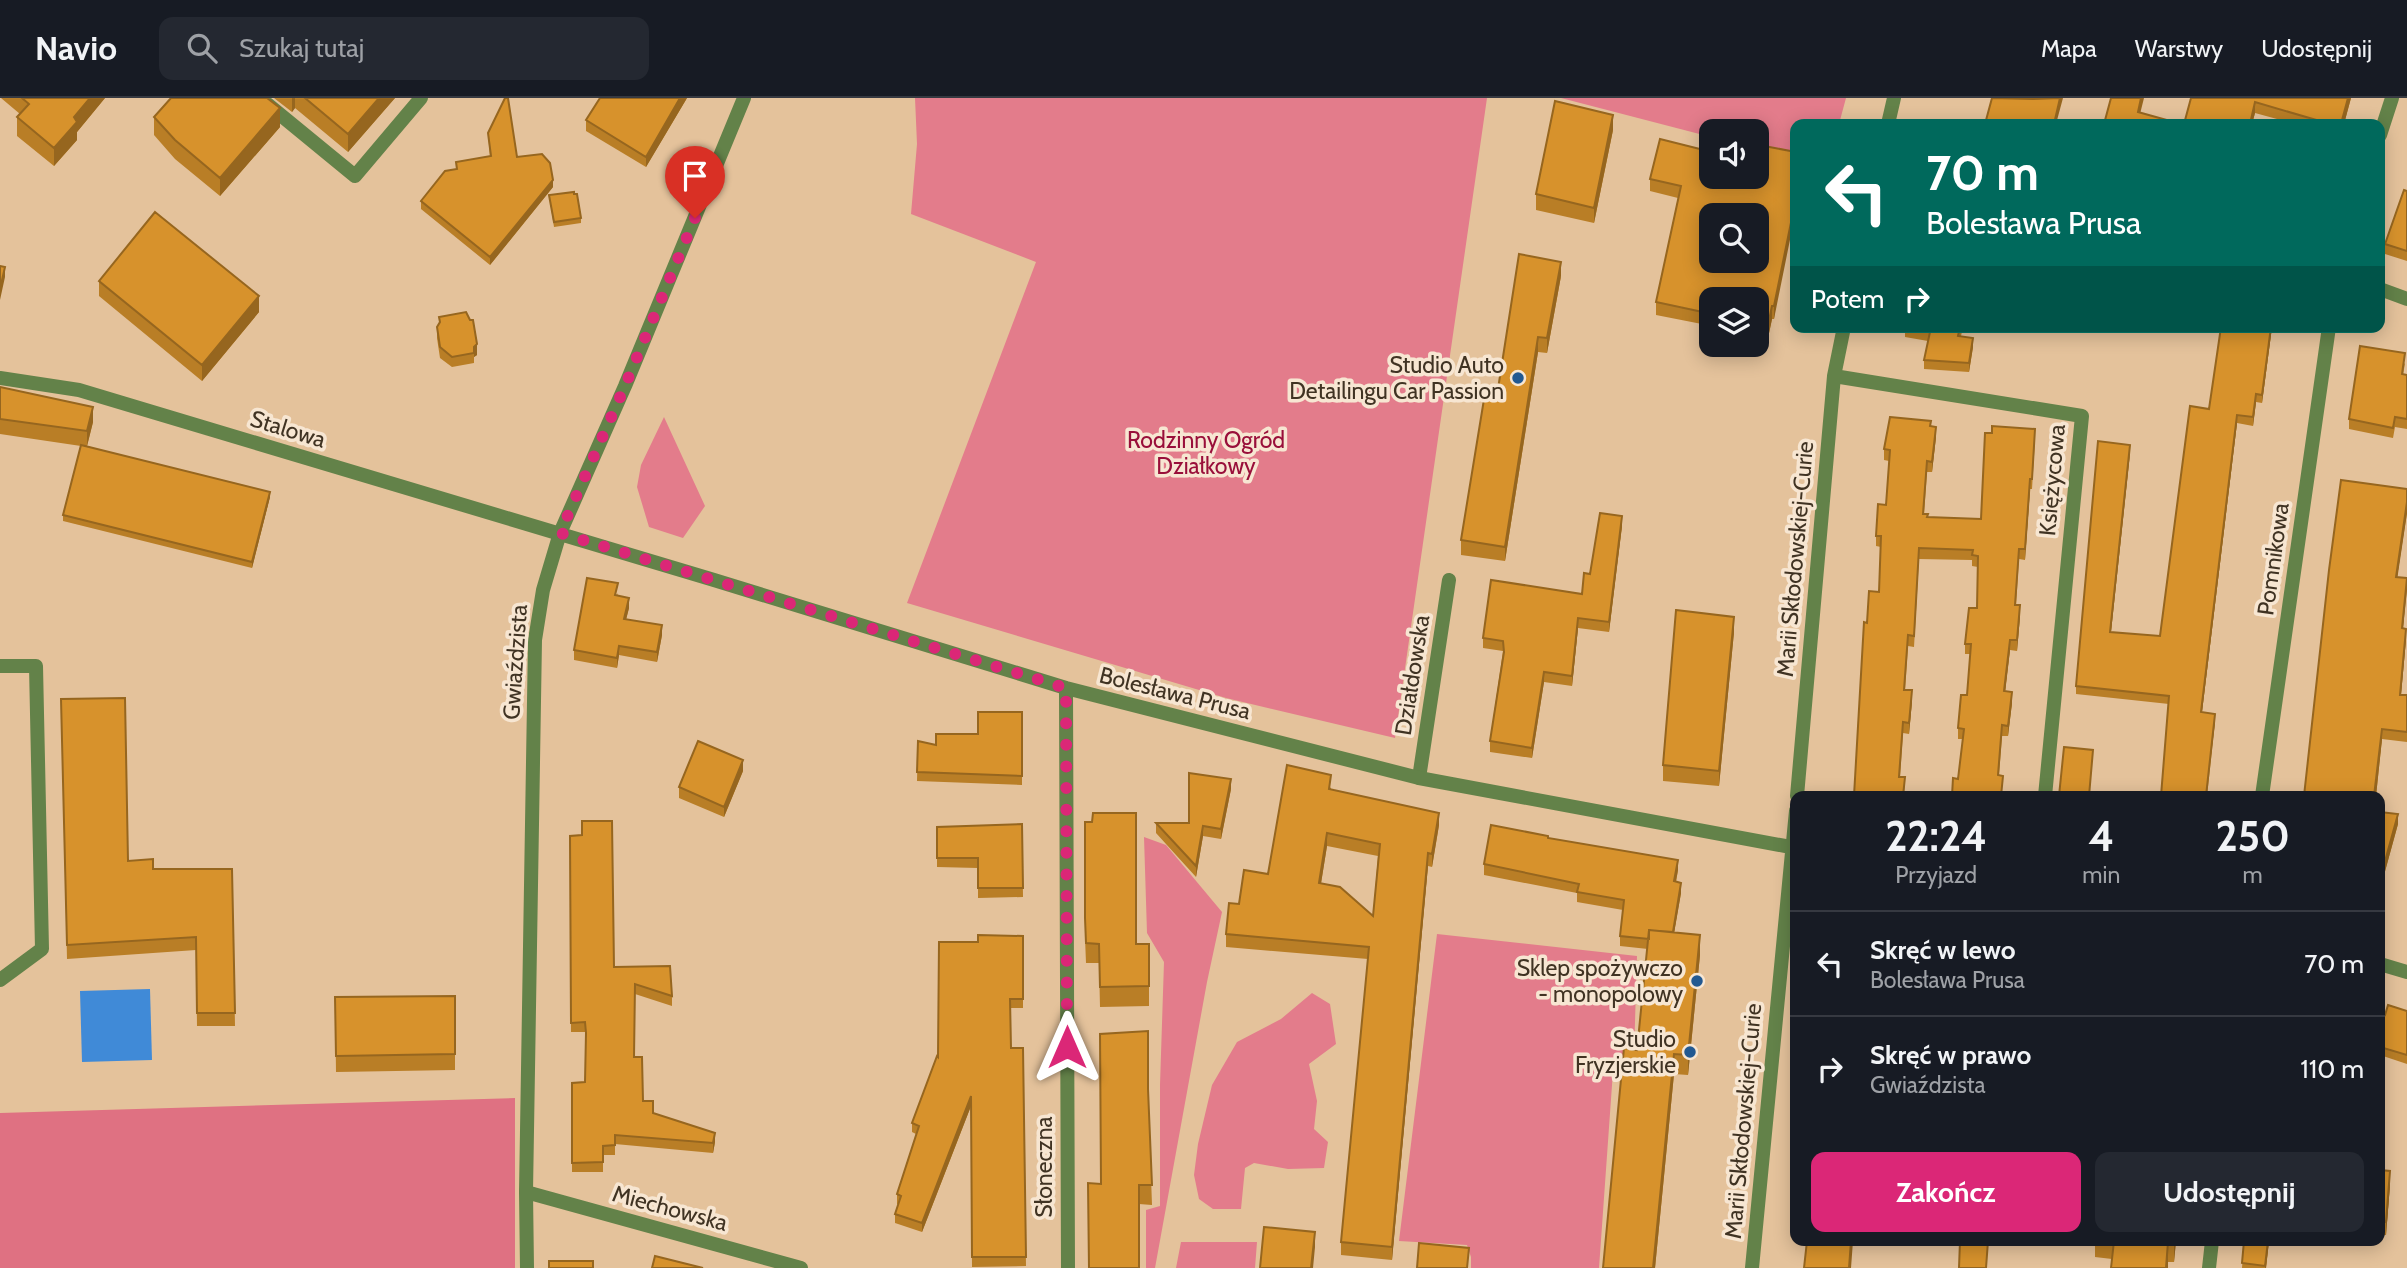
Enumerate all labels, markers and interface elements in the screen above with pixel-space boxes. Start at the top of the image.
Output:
search box [159,17,649,80]
text: Navio [35,28,117,68]
icon: search [183,29,221,67]
text: Szukaj tutaj [239,32,364,64]
text: Mapa [2041,34,2097,63]
text: Warstwy [2135,34,2223,63]
text: Udostępnij [2261,34,2372,63]
map controls [1699,119,1769,357]
button: sound [1699,119,1769,189]
text: 70 m [1926,143,2039,202]
pin [665,146,725,218]
icon: left [1811,147,1902,238]
icon: arrive [676,157,714,195]
button: search [1699,203,1769,273]
text: Bolesława Prusa [1926,203,2141,242]
icon: right [1898,280,1936,318]
text: Potem [1811,283,1884,315]
button: layers [1699,287,1769,357]
place label: Studio Auto Detailingu Car Passion [1289,351,1504,405]
marker: Studio Auto Detailingu Car Passion [1510,370,1526,386]
street label: Stalowa [247,404,329,454]
street label: Księżycowa [2033,423,2071,537]
park label: Rodzinny Ogród Działkowy [1127,426,1285,480]
street label: Marii Skłodowskiej-Curie [1771,440,1819,678]
street label: Pomnikowa [2251,501,2295,617]
street label: Gwiaździsta [497,603,533,721]
street label: Działdowska [1389,613,1435,737]
street label: Bolesława Prusa [1097,661,1253,725]
text: 22:24 [1885,810,1987,862]
text: 4 [2088,810,2114,862]
text: 250 [2215,810,2290,862]
text: Przyjazd [1895,861,1977,889]
text: min [2082,861,2120,889]
text: m [2243,861,2263,889]
text: Skręć w lewo [1870,934,2016,966]
icon: left [1811,945,1849,983]
text: 70 m [2304,948,2364,980]
place label: Sklep spożywczo - monopolowy [1517,954,1683,1008]
text: Bolesława Prusa [1870,966,2025,994]
marker: Sklep spożywczo - monopolowy [1689,973,1705,989]
street label: Marii Skłodowskiej-Curie [1719,1002,1767,1240]
position arrow [1030,1010,1104,1084]
place label: Studio Fryzjerskie [1575,1025,1676,1079]
text: Skręć w prawo [1870,1039,2031,1071]
marker: Studio Fryzjerskie [1682,1044,1698,1060]
icon: right [1811,1050,1849,1088]
text: 110 m [2300,1053,2364,1085]
text: Gwiaździsta [1870,1071,1985,1099]
street label: Słoneczna [1030,1116,1058,1218]
button: Zakończ [1811,1152,2081,1232]
button: Udostępnij [2095,1152,2364,1232]
street label: Miechowska [609,1179,731,1237]

